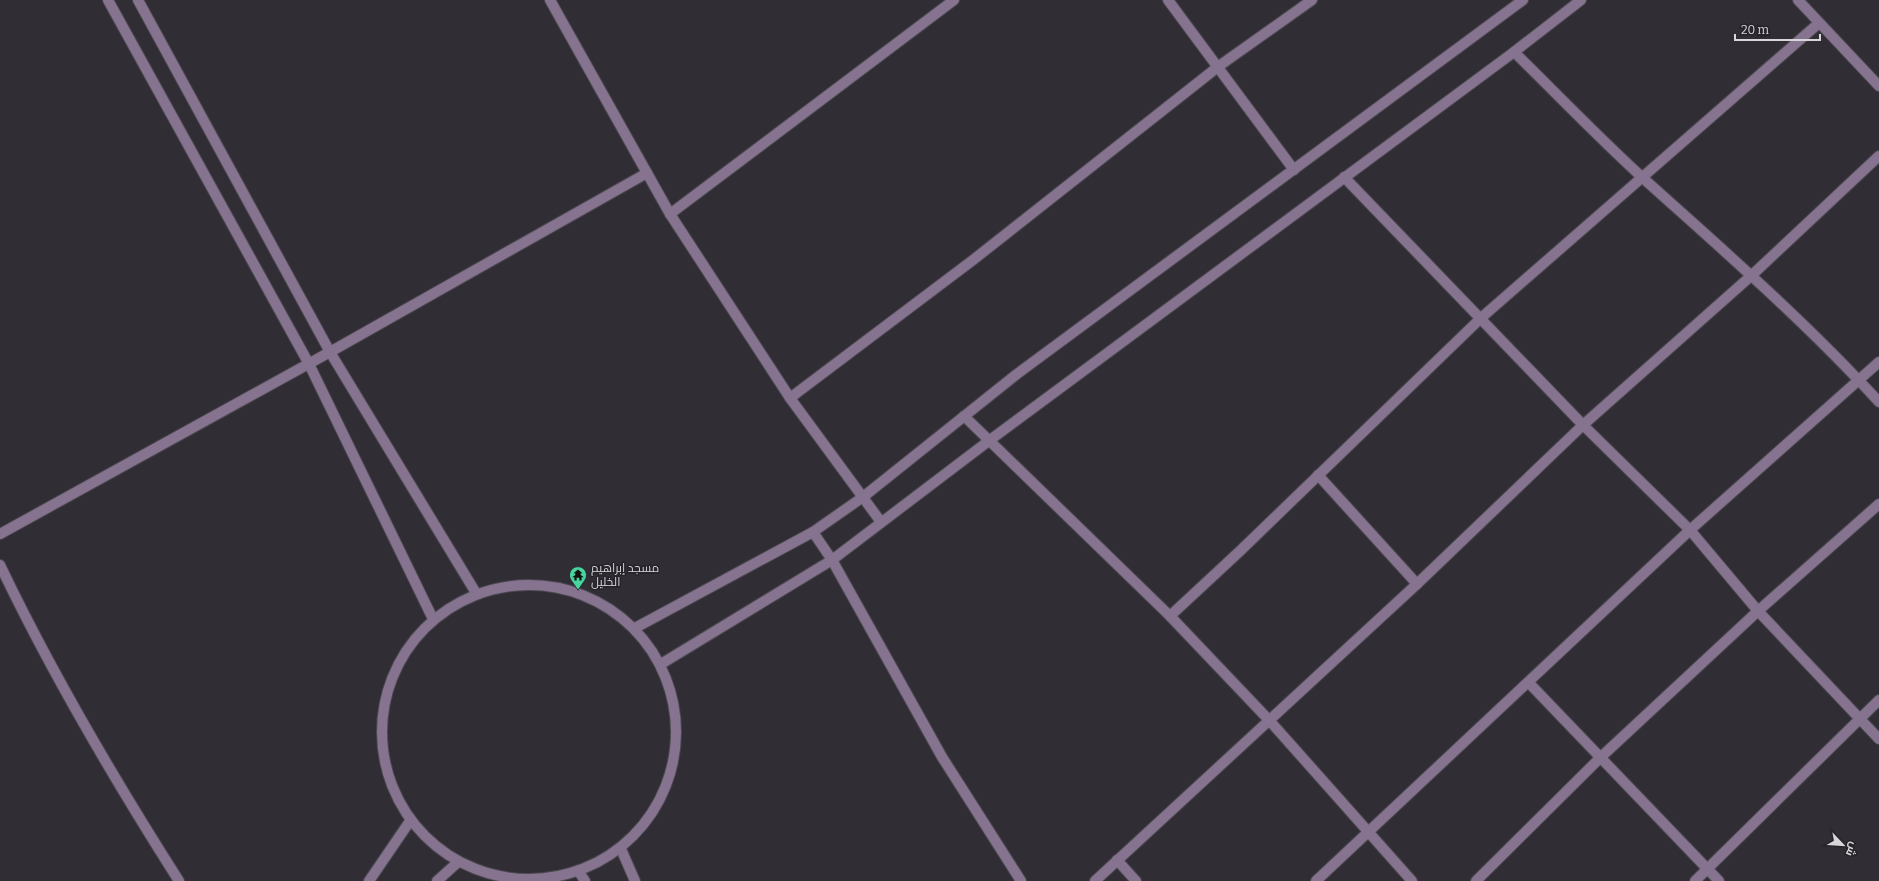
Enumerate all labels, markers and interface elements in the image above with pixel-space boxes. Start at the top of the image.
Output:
scale bar [1735,16,1820,42]
text: 20 m [1741,23,1770,37]
place label: مسجد إبراهيم الخليل [591,561,659,589]
temple icon: مسجد إبراهيم الخليل [568,565,588,590]
north arrow [1823,825,1863,865]
text: ش [1843,840,1860,858]

